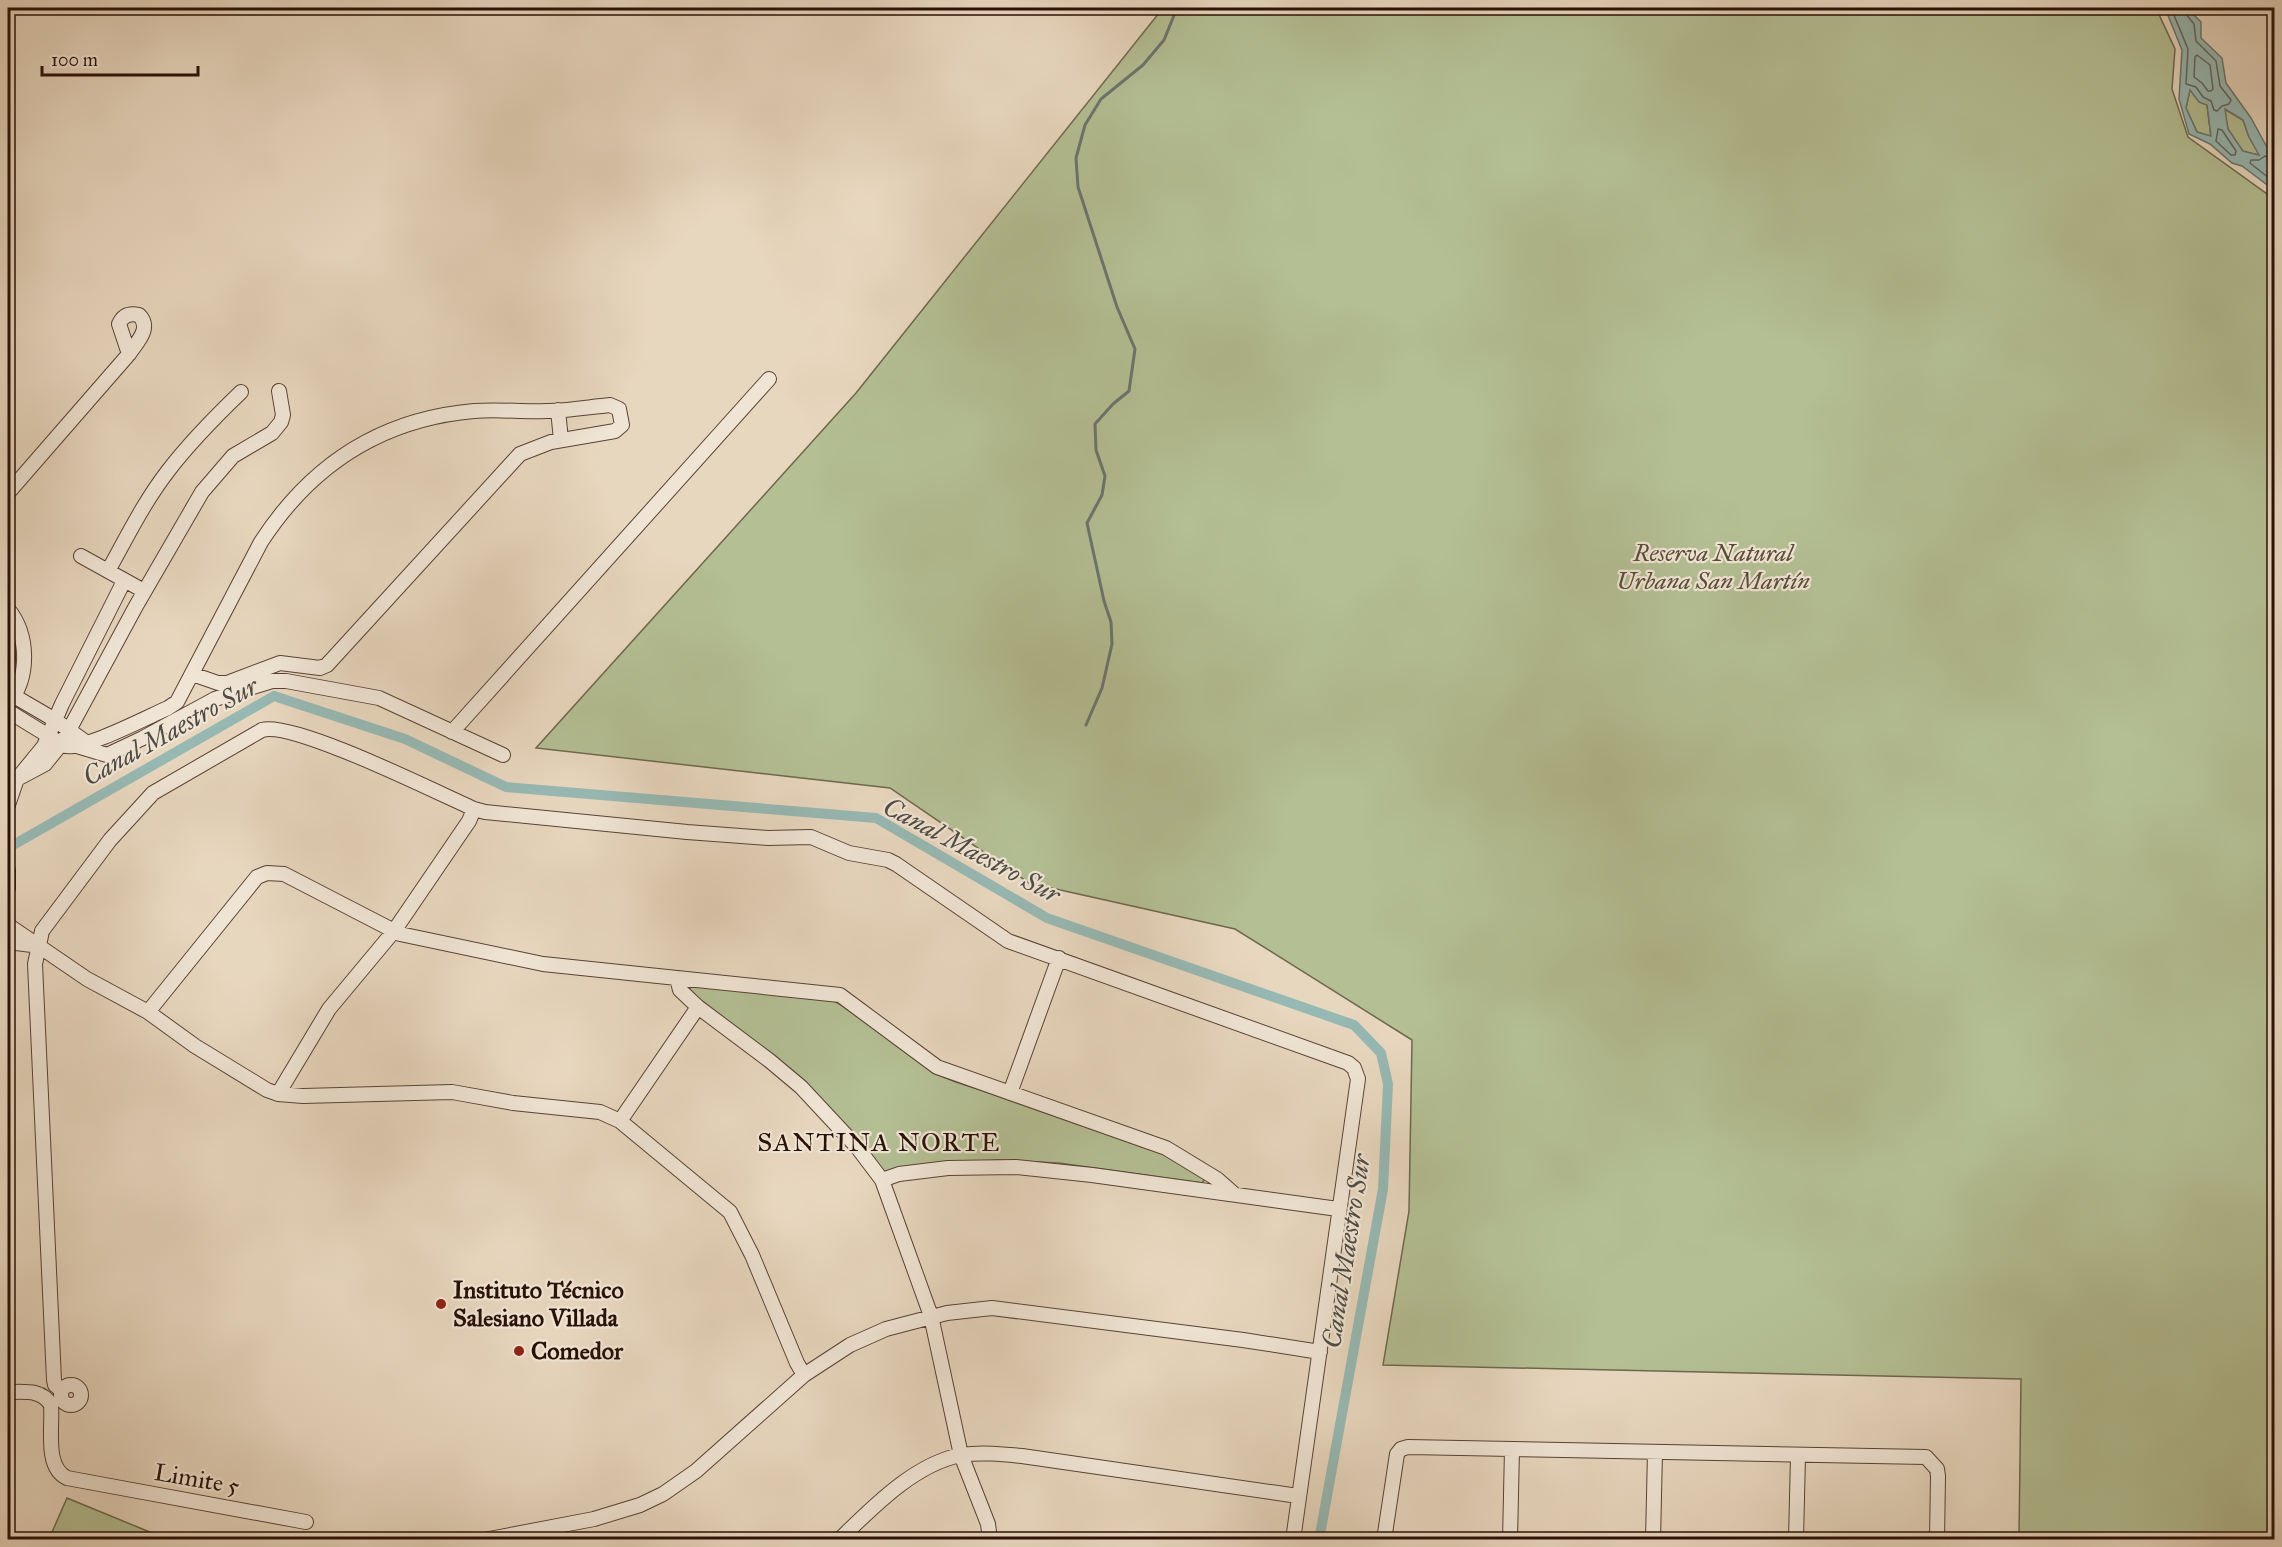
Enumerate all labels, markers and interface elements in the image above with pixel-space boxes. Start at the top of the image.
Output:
scale bar [42,39,198,77]
text: 100 m [51,49,98,71]
park label: Reserva Natural Urbana San Martín [1616,538,1810,596]
water label: Canal Maestro Sur [77,669,264,792]
water label: Canal Maestro Sur [878,790,1067,911]
district label: SANTINA NORTE [757,1126,1001,1158]
water label: Canal Maestro Sur [1315,1151,1377,1350]
place label: Instituto Técnico Salesiano Villada [453,1275,624,1333]
marker: Instituto Técnico Salesiano Villada [434,1297,448,1311]
place label: Comedor [531,1336,624,1366]
marker: Comedor [512,1344,526,1358]
street label: Limite 5 [152,1457,242,1501]

